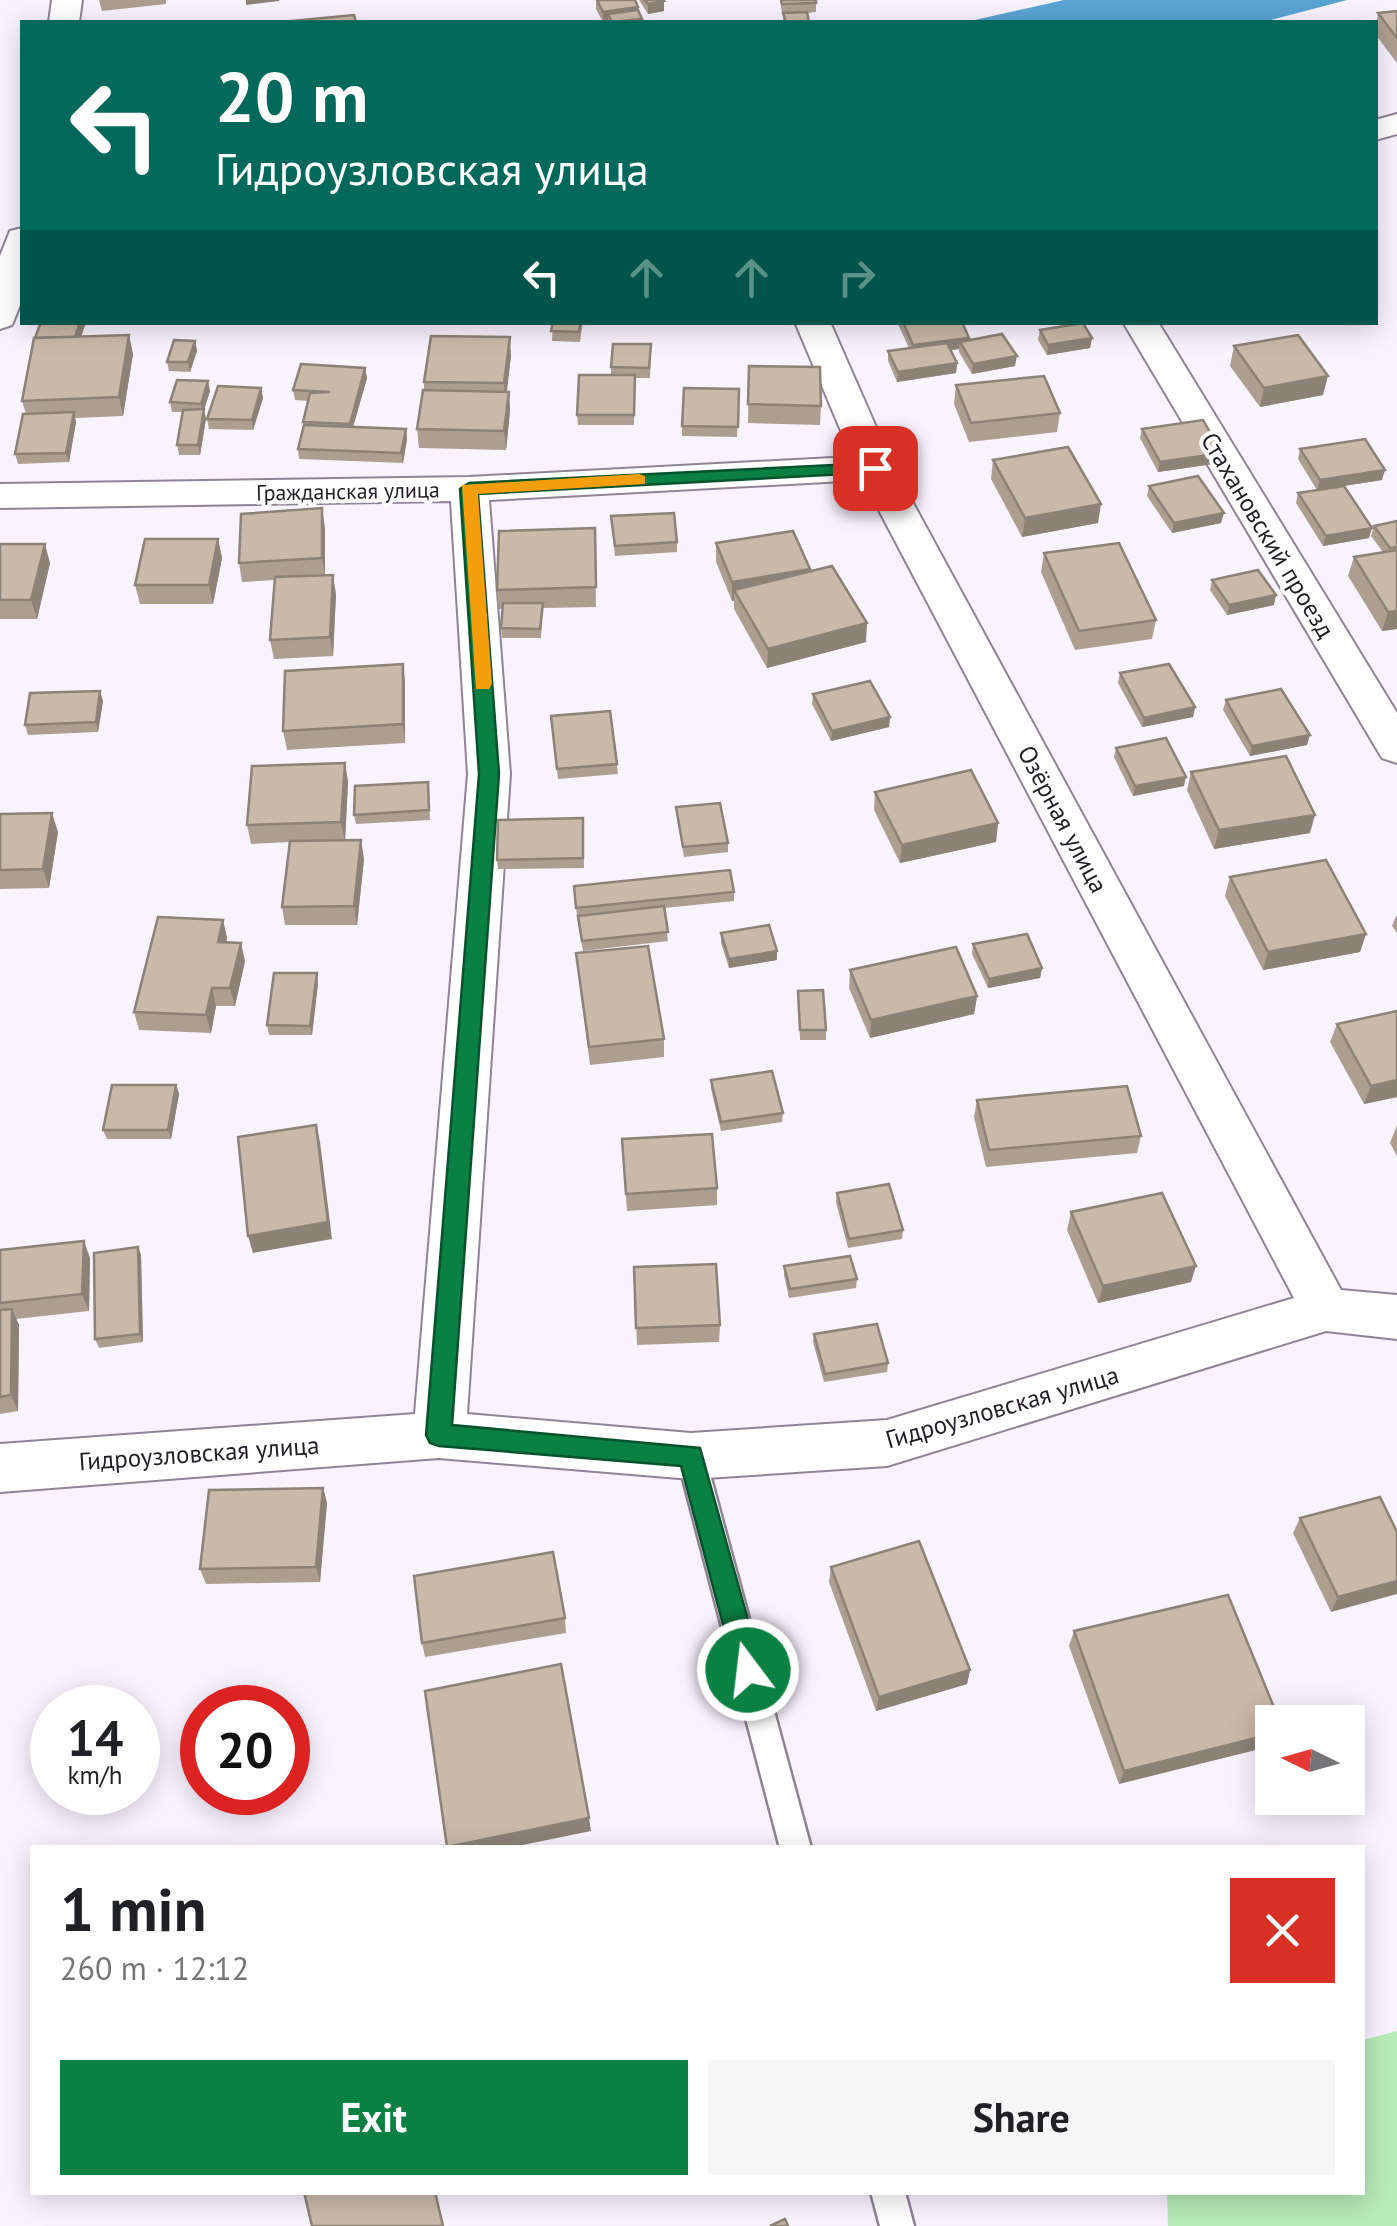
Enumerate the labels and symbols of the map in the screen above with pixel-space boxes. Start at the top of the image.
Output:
pin [833,426,918,511]
street label: Стахановский проезд [1194,426,1342,644]
street label: Гражданская улица [256,475,440,507]
street label: Озёрная улица [1011,740,1115,898]
street label: Гидроузловская улица [882,1358,1122,1456]
street label: Гидроузловская улица [78,1429,320,1477]
position arrow [696,1618,800,1722]
speed limit sign: 20 [180,1685,310,1815]
north arrow [1255,1705,1365,1815]

